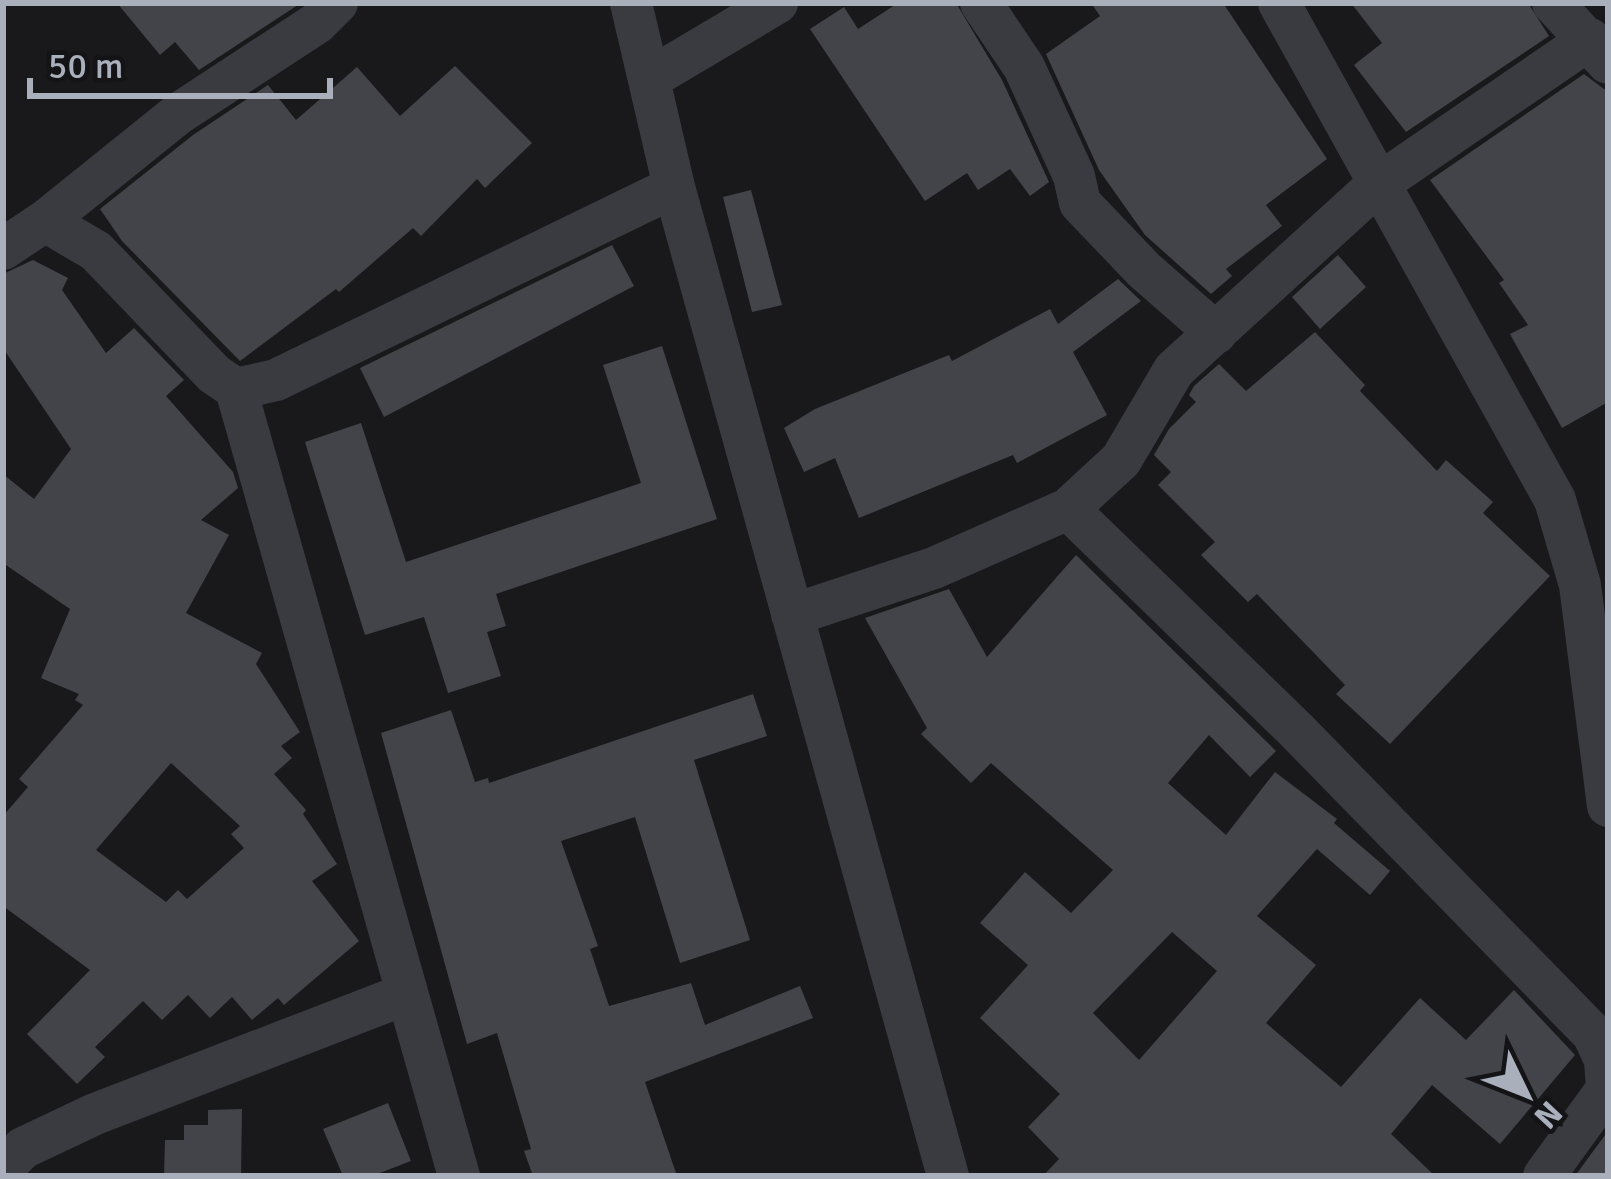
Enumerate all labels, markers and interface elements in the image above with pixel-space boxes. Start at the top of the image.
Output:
scale bar [30,24,330,98]
text: 50 m [48,44,124,89]
north arrow [1467,1035,1587,1155]
text: N [1525,1092,1571,1137]

